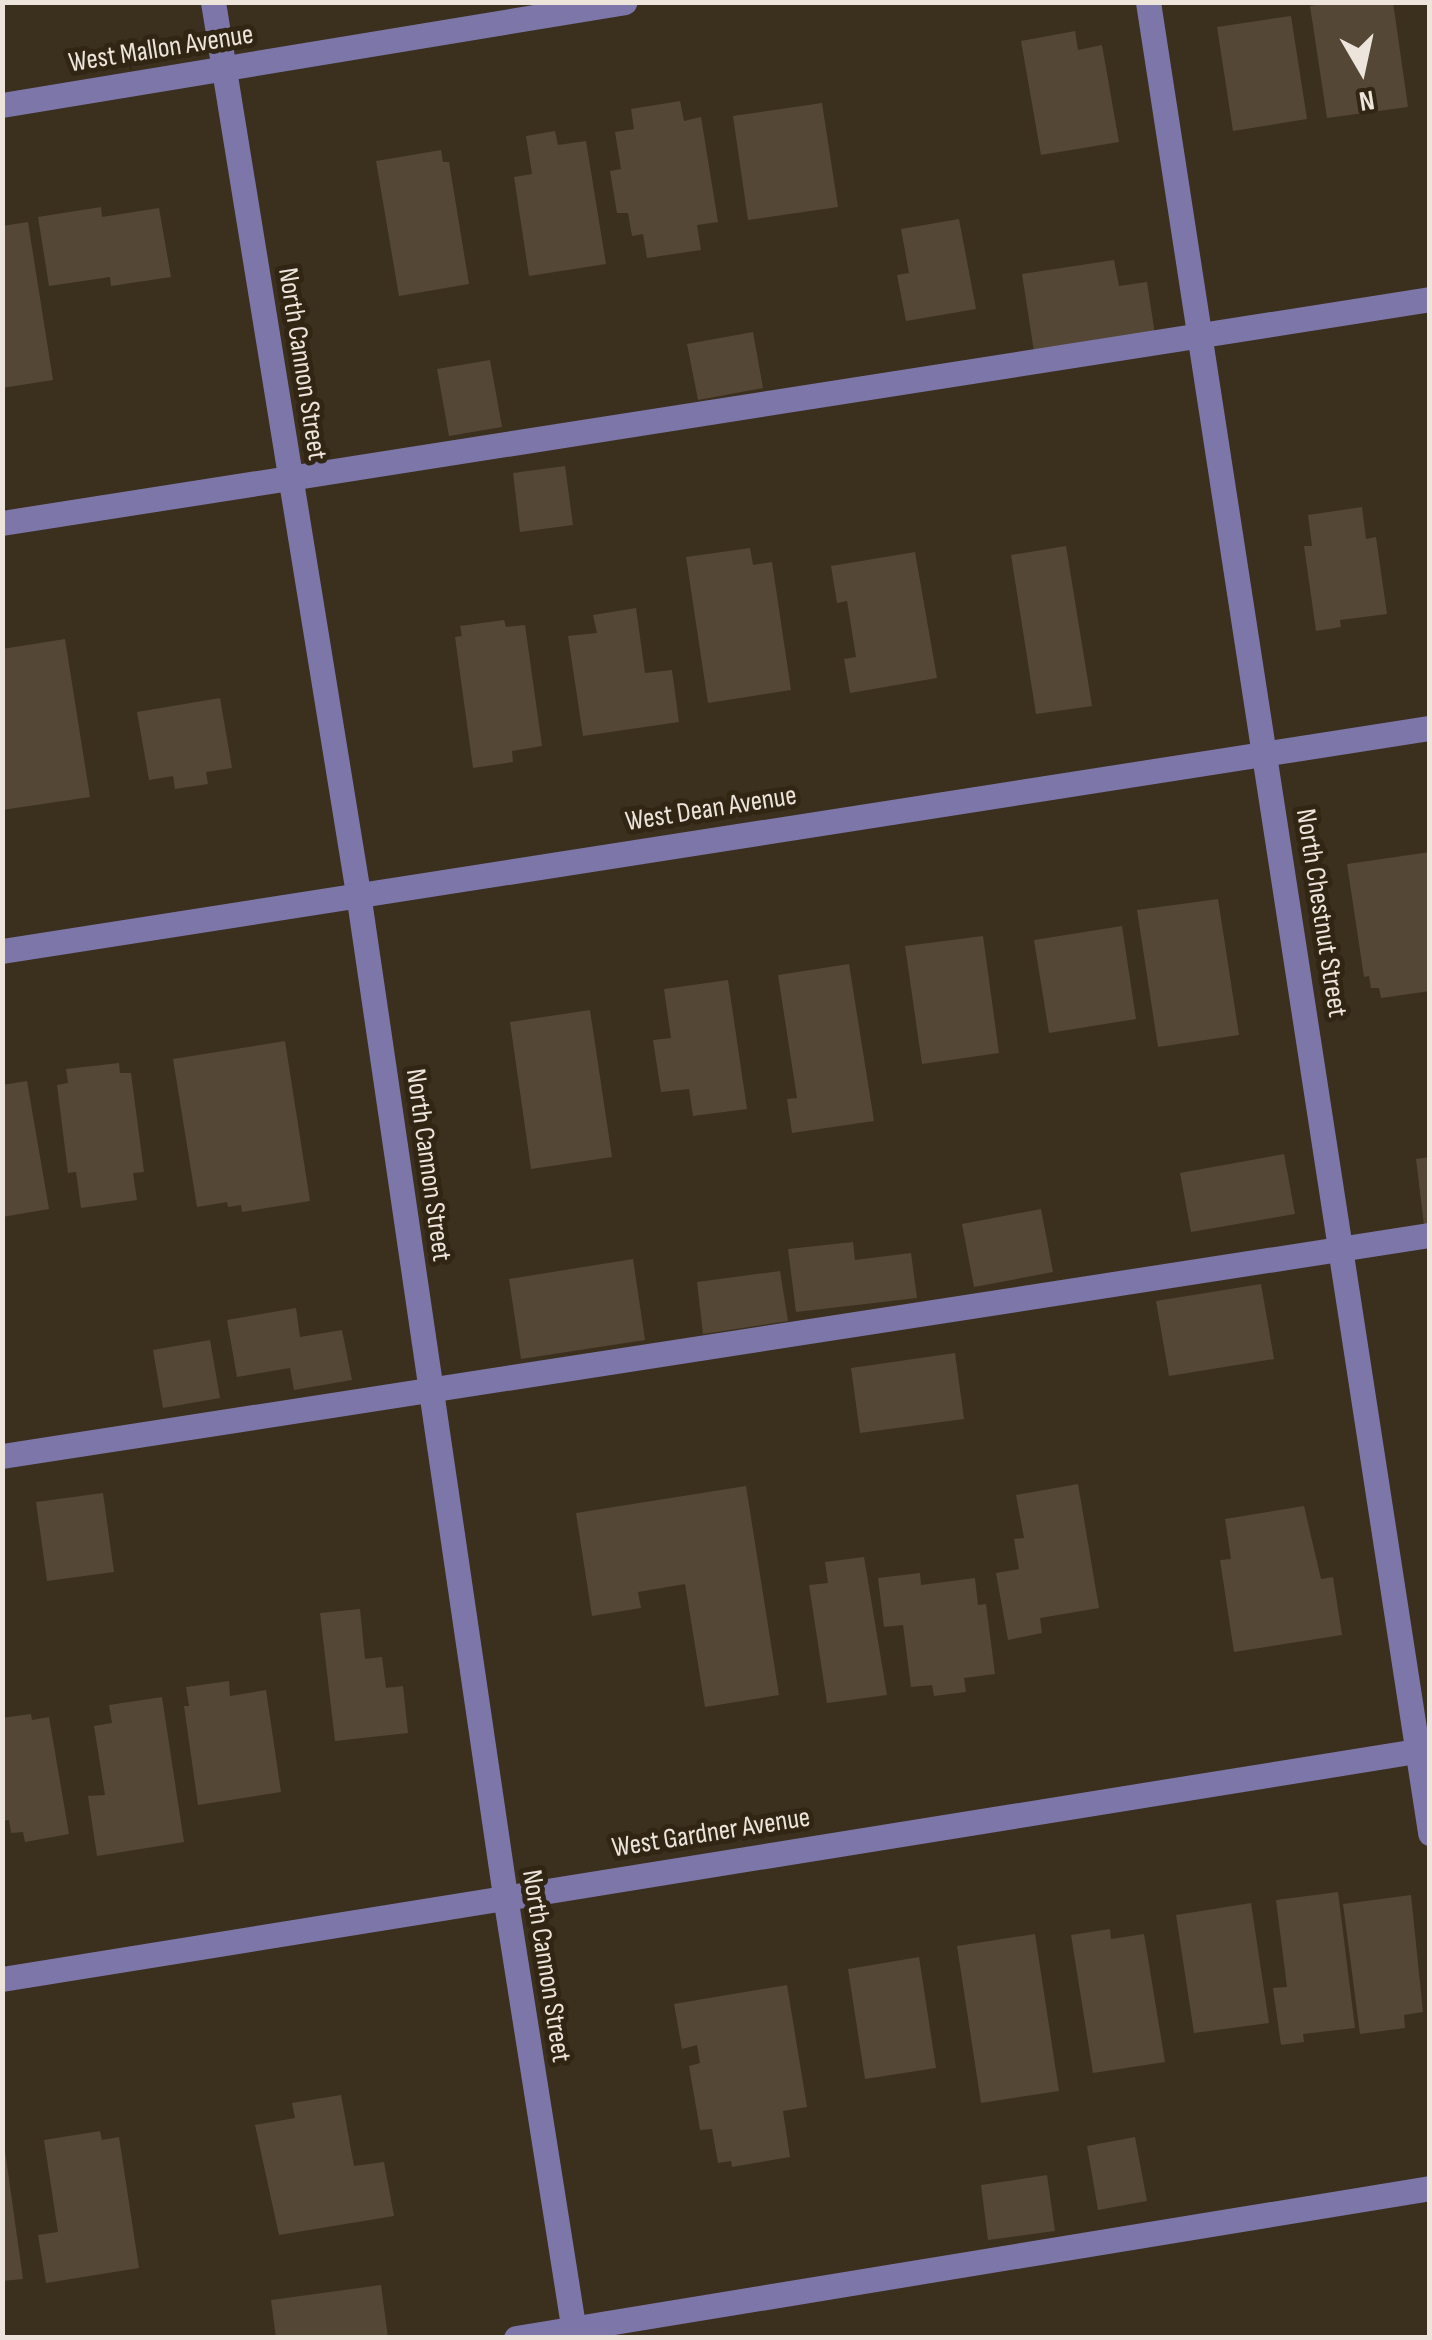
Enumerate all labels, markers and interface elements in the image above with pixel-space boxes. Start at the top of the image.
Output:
street label: West Mallon Avenue [66,18,256,80]
north arrow [1312,20,1412,120]
text: N [1357,83,1377,118]
street label: North Cannon Street [270,265,334,463]
street label: West Dean Avenue [623,779,799,839]
street label: North Chestnut Street [1288,806,1354,1020]
street label: North Cannon Street [398,1066,458,1264]
street label: West Gardner Avenue [610,1801,812,1865]
street label: North Cannon Street [514,1867,578,2065]

